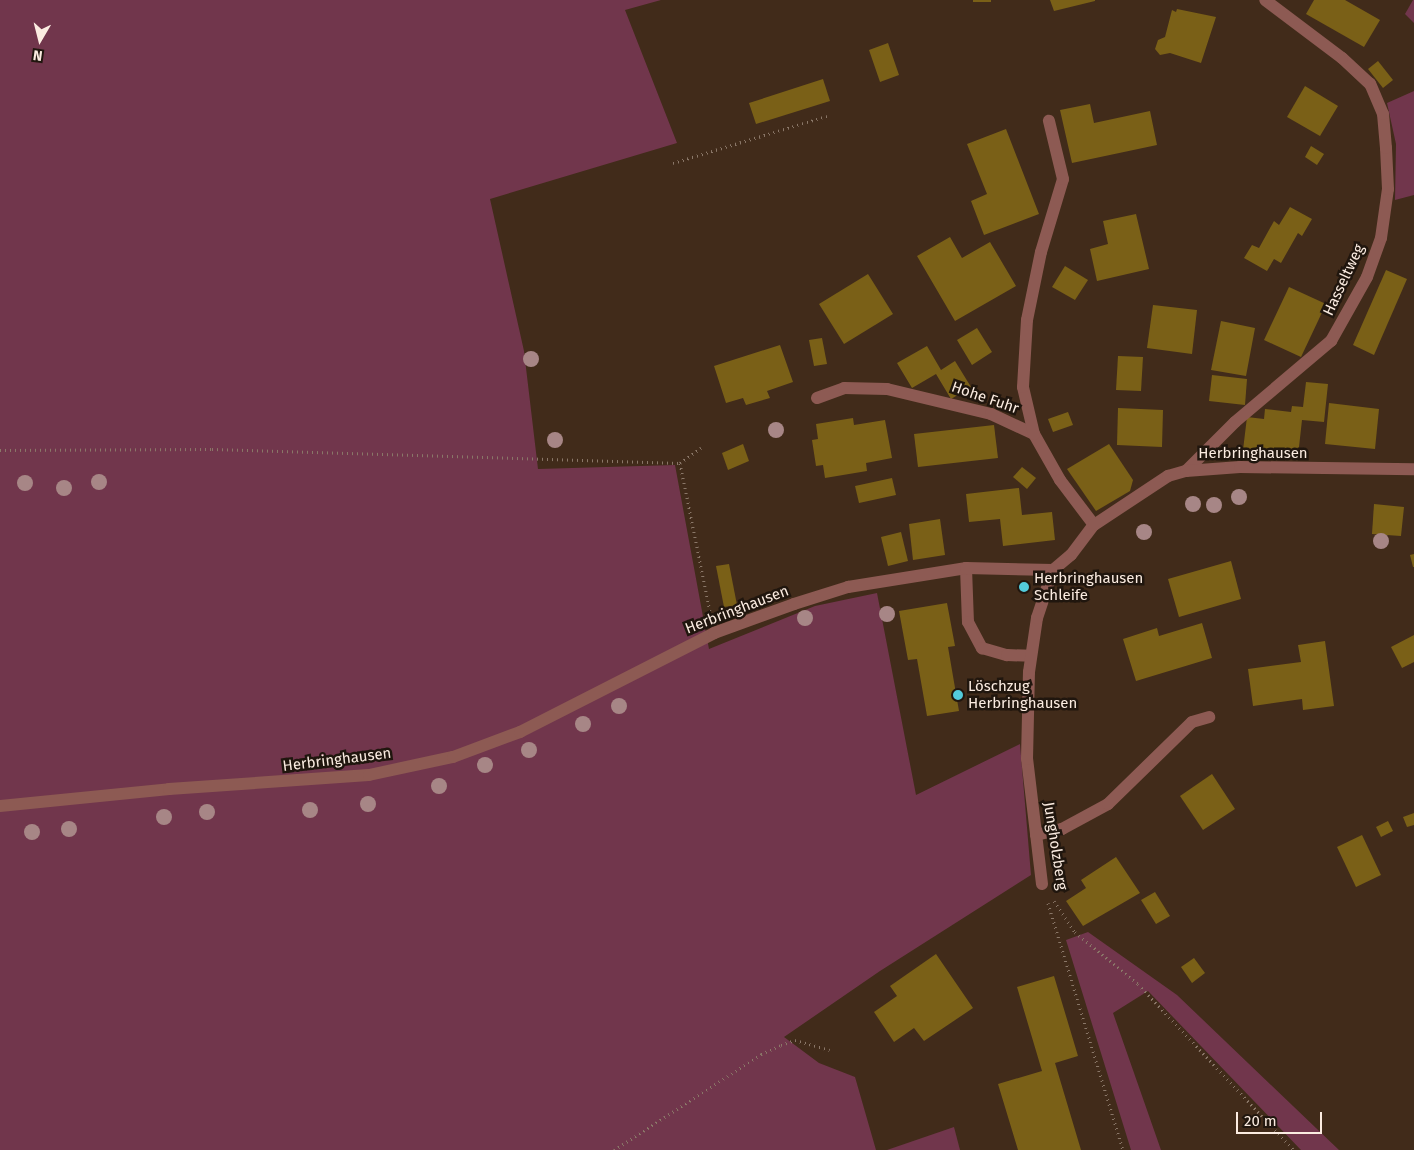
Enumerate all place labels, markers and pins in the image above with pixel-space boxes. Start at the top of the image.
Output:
place label: Herbringhausen Schleife [1034,569,1143,604]
marker: Herbringhausen Schleife [1018,581,1030,593]
place label: Löschzug Herbringhausen [968,677,1077,712]
marker: Löschzug Herbringhausen [952,689,964,701]

